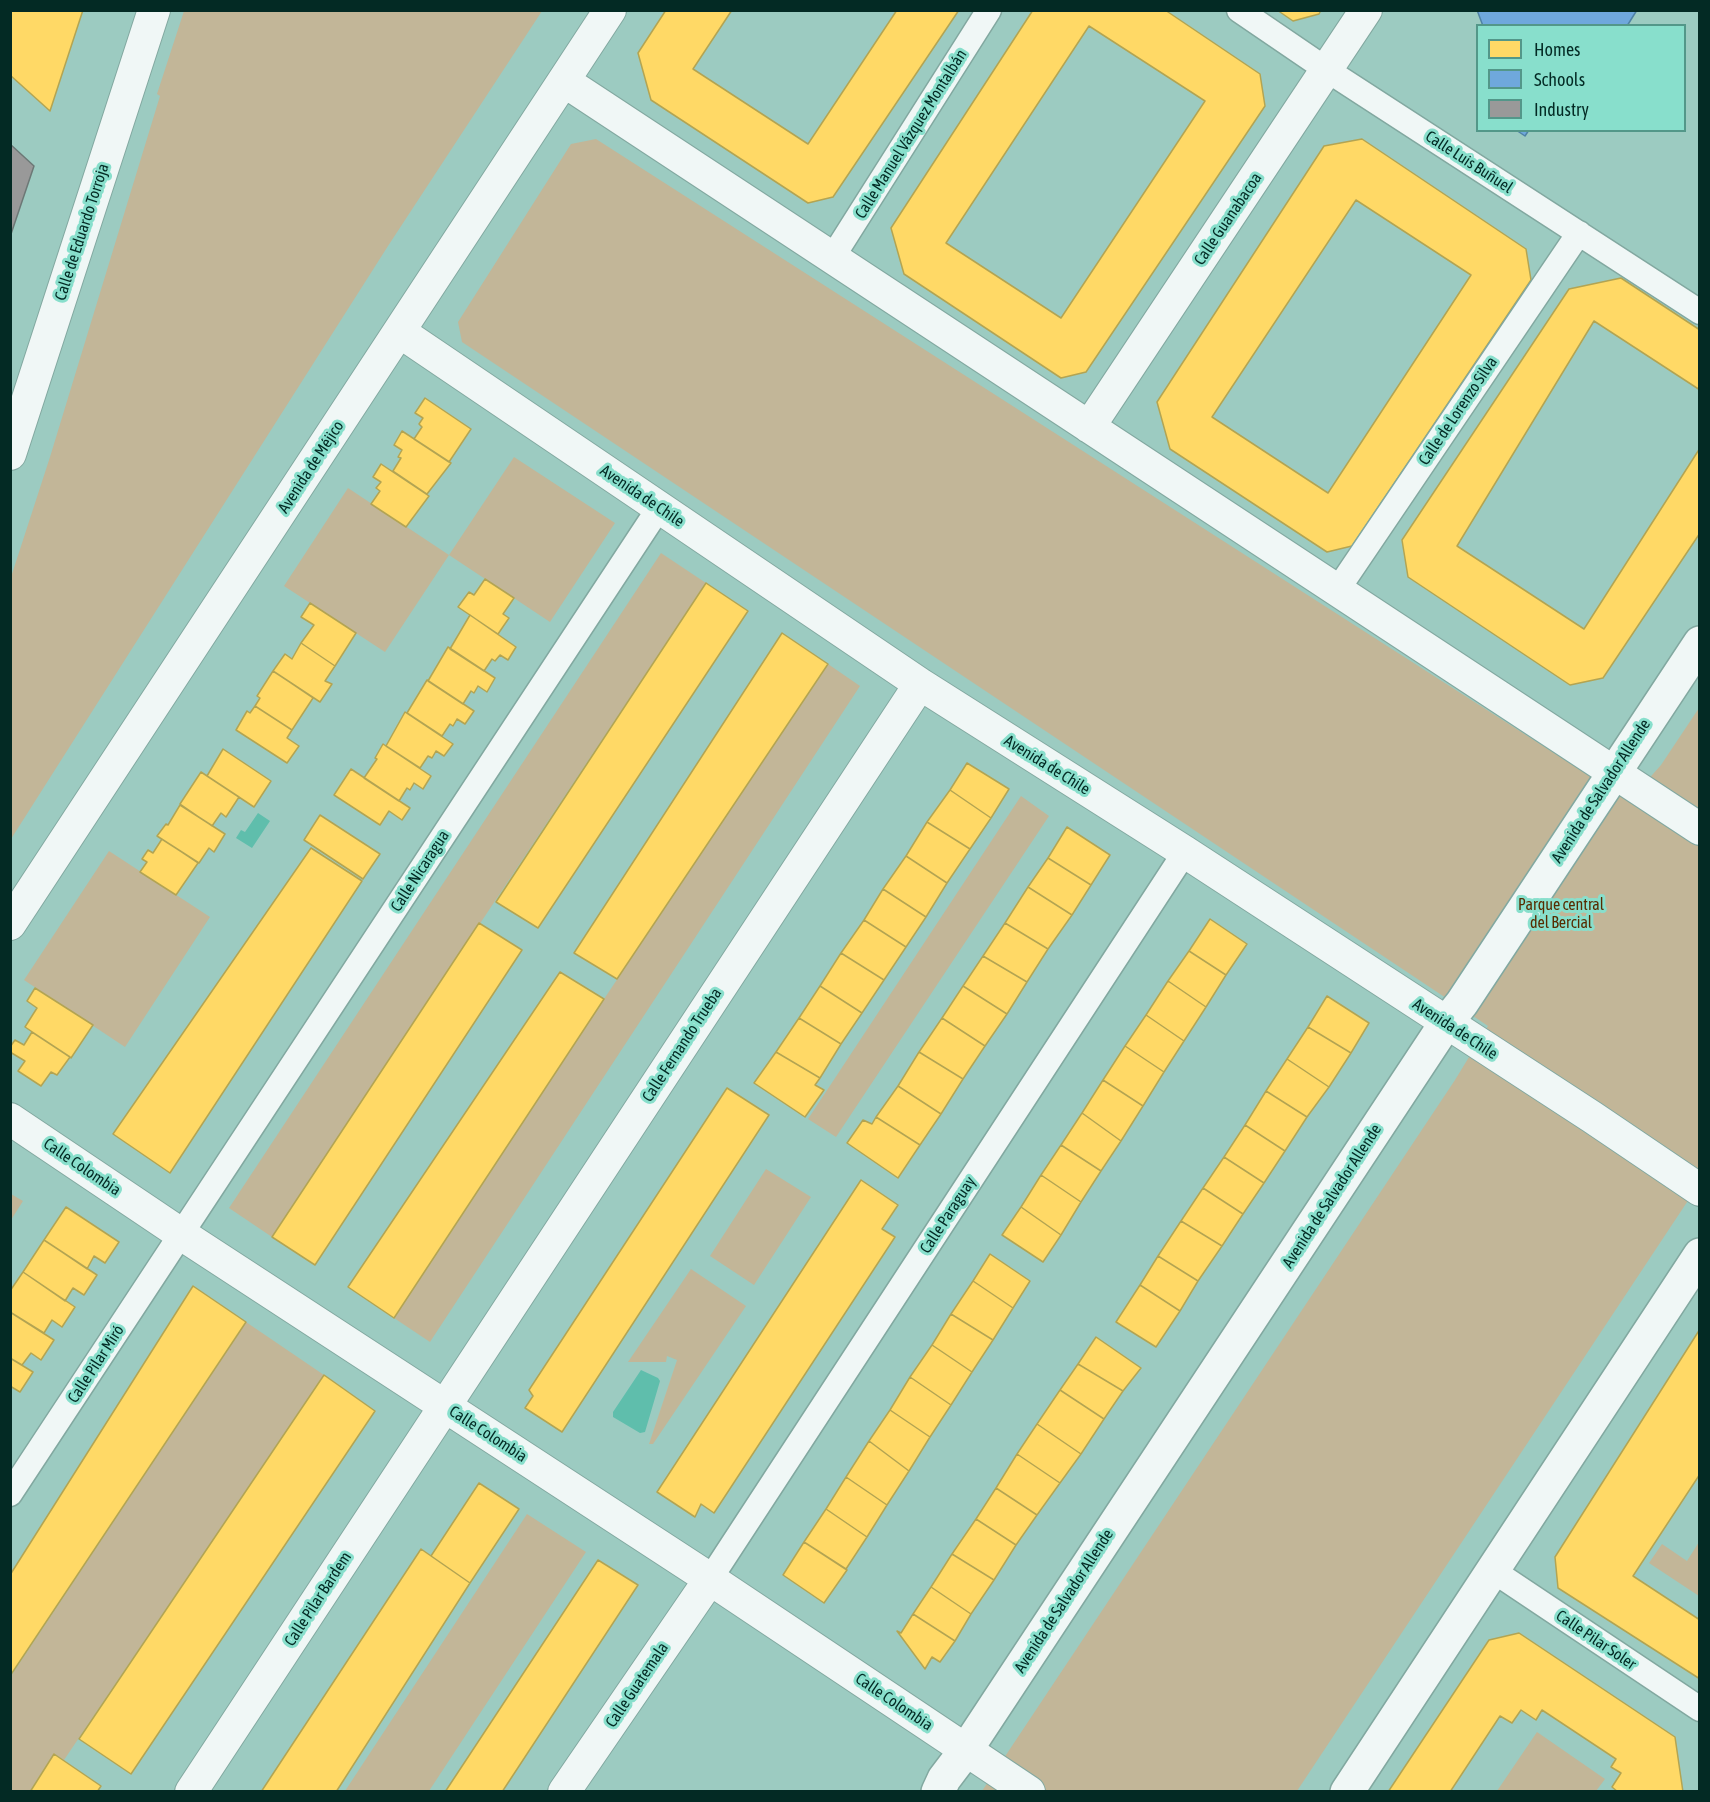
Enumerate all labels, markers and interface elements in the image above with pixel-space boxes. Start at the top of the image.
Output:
legend [1476,24,1686,132]
text: Homes [1534,39,1580,60]
street label: Calle Manuel Vázquez Montalbán [851,46,971,222]
text: Schools [1534,69,1585,90]
text: Industry [1534,99,1589,120]
street label: Calle Luis Buñuel [1422,127,1516,197]
street label: Calle de Eduardo Torroja [51,161,113,303]
street label: Calle Guanabacoa [1190,169,1266,269]
street label: Calle de Lorenzo Silva [1415,353,1501,469]
street label: Avenida de Méjico [274,417,348,517]
street label: Avenida de Chile [596,461,688,531]
street label: Avenida de Salvador Allende [1547,716,1655,866]
street label: Avenida de Chile [1001,731,1093,799]
street label: Calle Nicaragua [387,827,453,915]
park label: Parque central del Bercial [1518,895,1604,933]
street label: Calle Fernando Trueba [638,985,726,1105]
street label: Avenida de Chile [1409,994,1501,1064]
street label: Avenida de Salvador Allende [1278,1121,1386,1271]
street label: Calle Colombia [40,1134,124,1200]
street label: Calle Paraguay [916,1173,980,1257]
street label: Calle Pilar Miró [64,1322,128,1406]
street label: Calle Colombia [445,1402,531,1466]
street label: Avenida de Salvador Allende [1010,1526,1118,1676]
street label: Calle Pilar Bardem [280,1548,356,1650]
street label: Calle Pilar Soler [1552,1606,1640,1674]
street label: Calle Guatemala [602,1639,672,1731]
street label: Calle Colombia [852,1669,936,1735]

